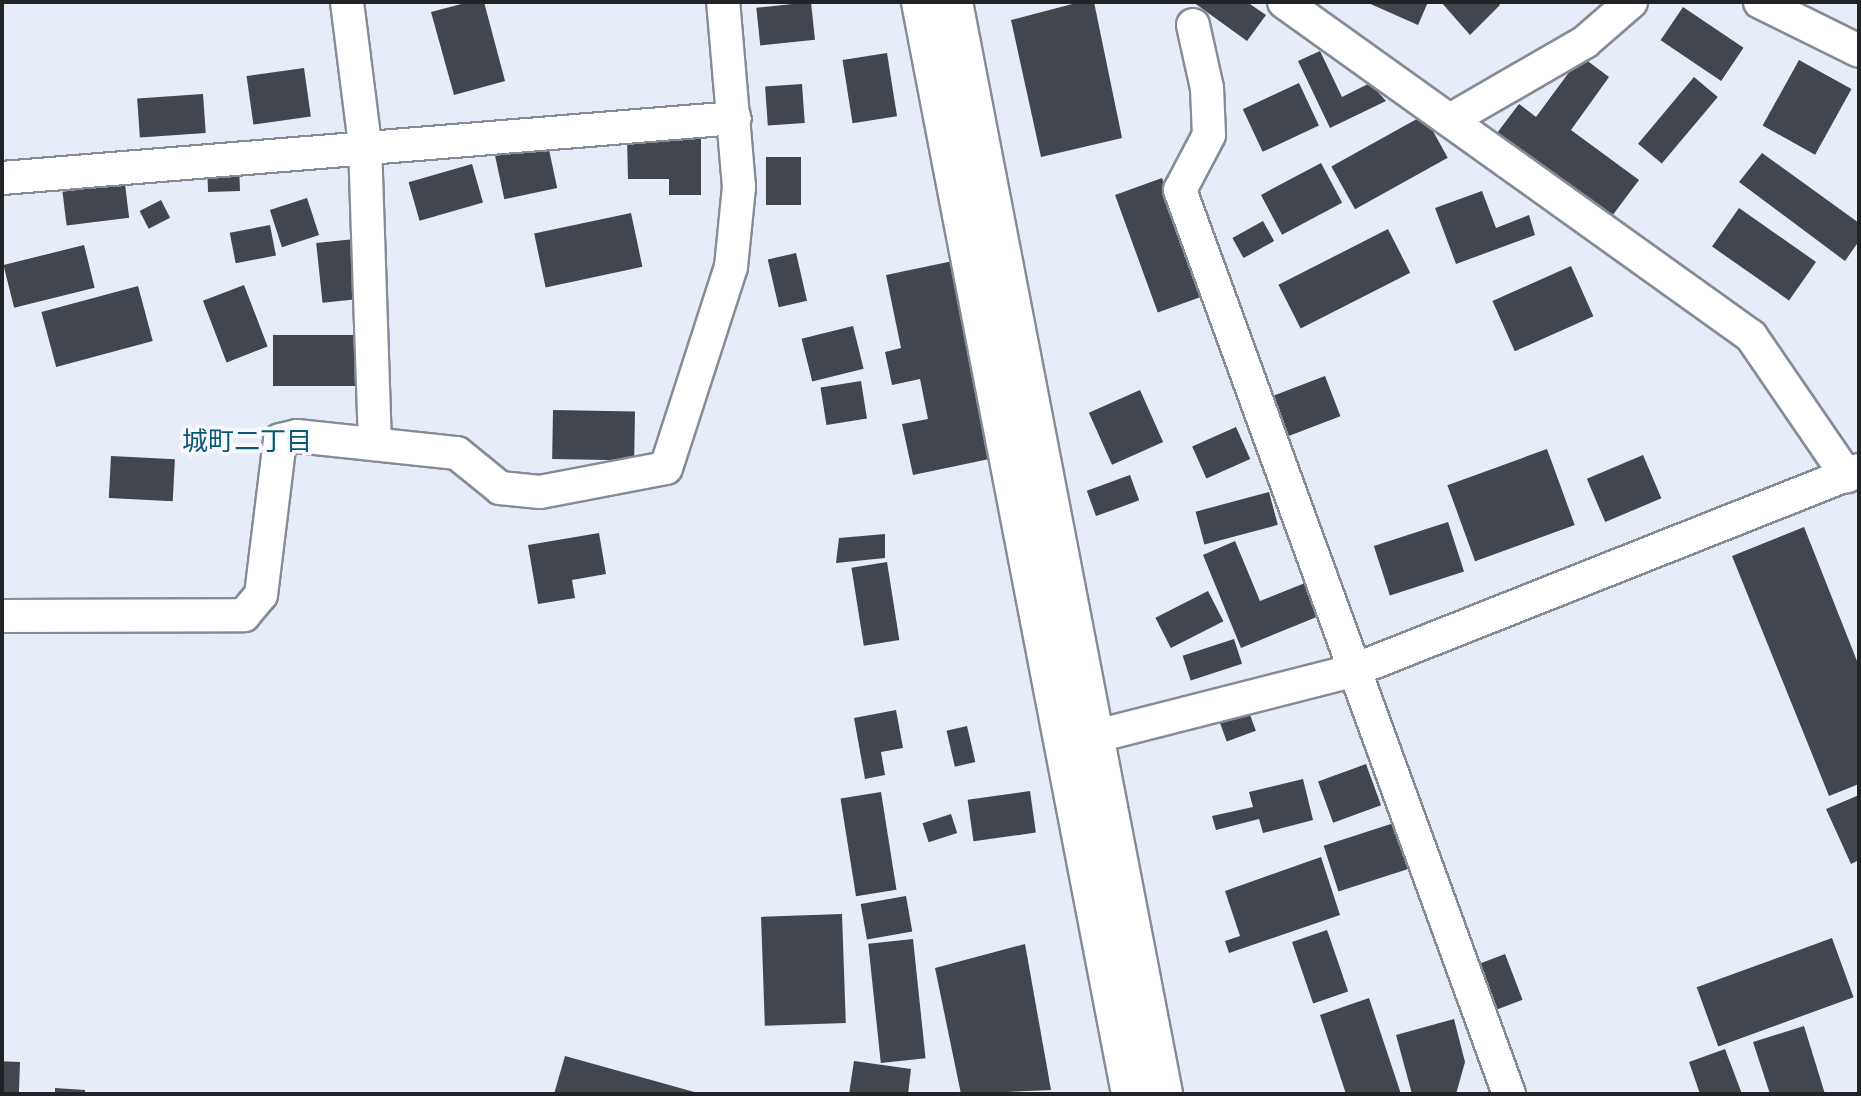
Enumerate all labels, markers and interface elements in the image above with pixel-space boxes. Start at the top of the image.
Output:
district label: 城町二丁目 [182,426,312,458]

